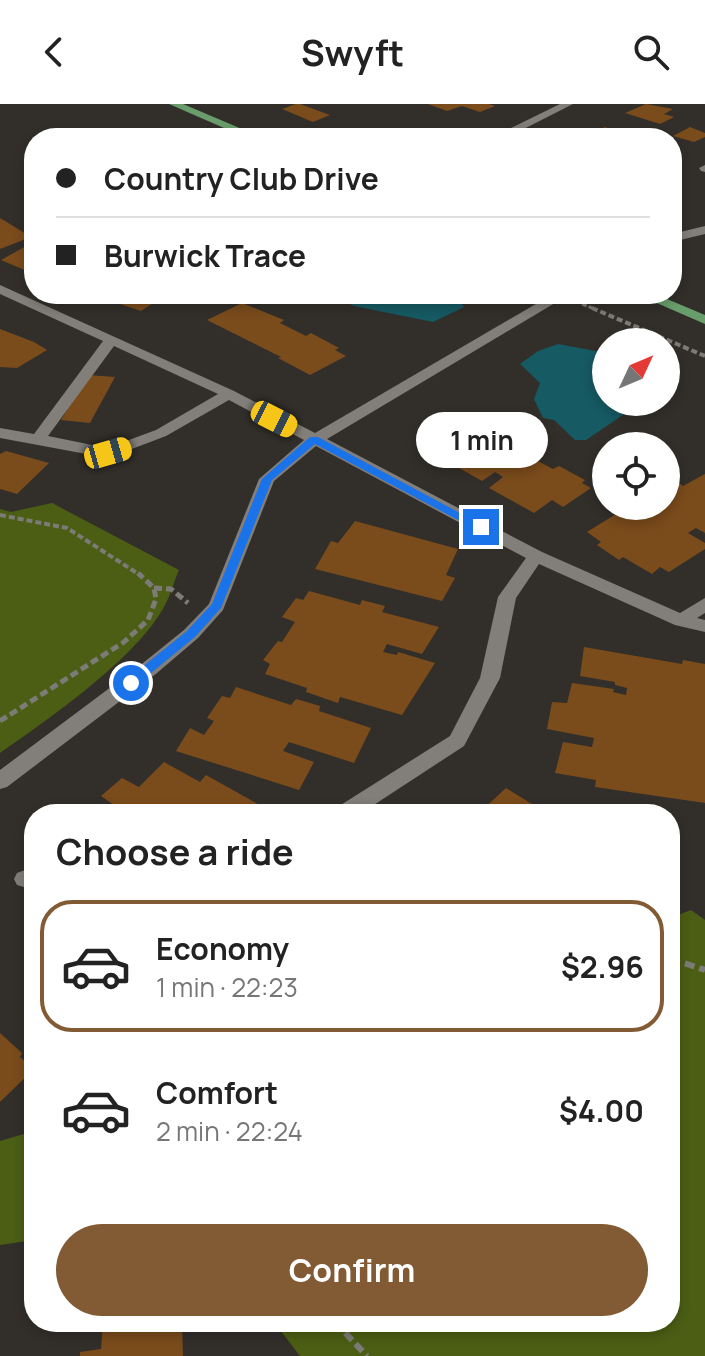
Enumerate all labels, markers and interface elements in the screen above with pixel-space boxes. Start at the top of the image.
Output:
text: Swyft [301,28,404,77]
icon: back [32,30,76,74]
icon: search [629,30,673,74]
text: Country Club Drive [104,158,379,199]
text: Burwick Trace [104,235,306,276]
north arrow [592,328,680,416]
map controls [592,328,680,520]
car [247,397,301,441]
callout: 1 min [415,411,547,467]
text: 1 min [450,422,514,458]
button: locate [592,432,680,520]
car [82,435,134,471]
route end [463,509,499,545]
route start [113,665,149,701]
text: Choose a ride [56,827,294,876]
text: Economy [156,928,289,969]
icon: car [60,930,132,1002]
text: $2.96 [561,946,644,987]
text: 1 min · 22:23 [156,969,298,1005]
text: Comfort [156,1072,278,1113]
icon: car [60,1074,132,1146]
text: $4.00 [559,1090,644,1131]
text: 2 min · 22:24 [156,1113,303,1149]
button: Confirm [56,1224,648,1316]

